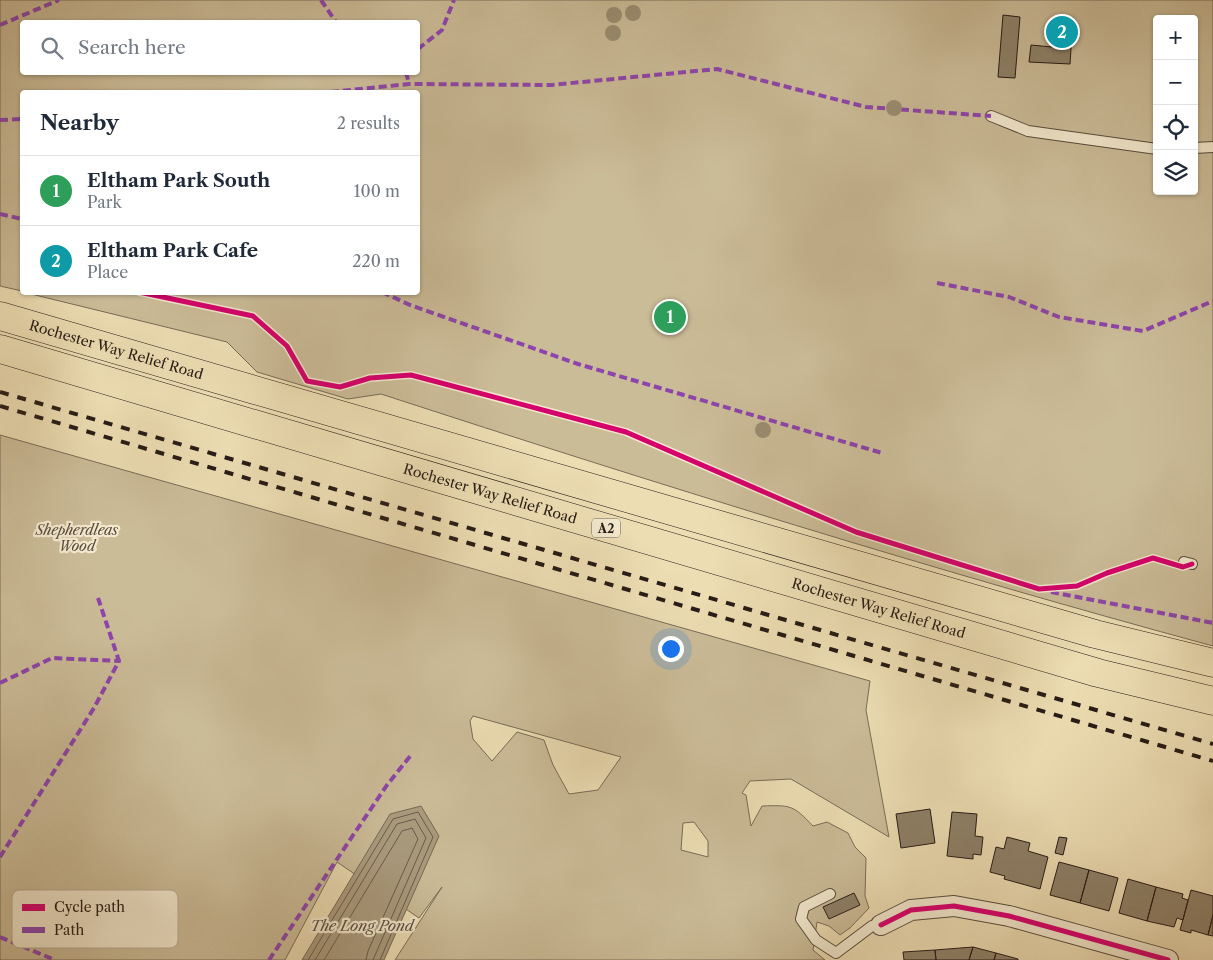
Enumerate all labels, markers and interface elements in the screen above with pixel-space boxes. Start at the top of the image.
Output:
pin: 2 [1046,13,1078,51]
map controls [1153,15,1198,195]
button: + [1153,15,1198,60]
search box [20,20,420,75]
icon: search [38,34,66,62]
text: Search here [78,36,186,59]
button: − [1153,60,1198,105]
button: locate [1153,105,1198,150]
text: Nearby [40,110,119,135]
text: 2 results [337,113,400,133]
button: layers [1153,150,1198,195]
text: Eltham Park South [87,169,270,192]
text: 1 [52,181,60,201]
text: 100 m [354,181,400,201]
text: Park [87,192,122,212]
text: Eltham Park Cafe [87,239,258,262]
text: 2 [51,251,61,271]
text: 220 m [352,251,400,271]
text: Place [87,262,128,282]
pin: 1 [654,298,686,336]
street label: Rochester Way Relief Road [27,316,206,384]
street label: Rochester Way Relief Road [401,459,580,528]
road number: A2 [592,518,620,538]
park label: Shepherdleas Wood [35,521,119,555]
street label: Rochester Way Relief Road [790,574,968,643]
your location [658,636,684,662]
legend [12,890,178,948]
text: Cycle path [54,898,125,916]
water label: The Long Pond [310,916,416,935]
text: Path [54,921,84,939]

